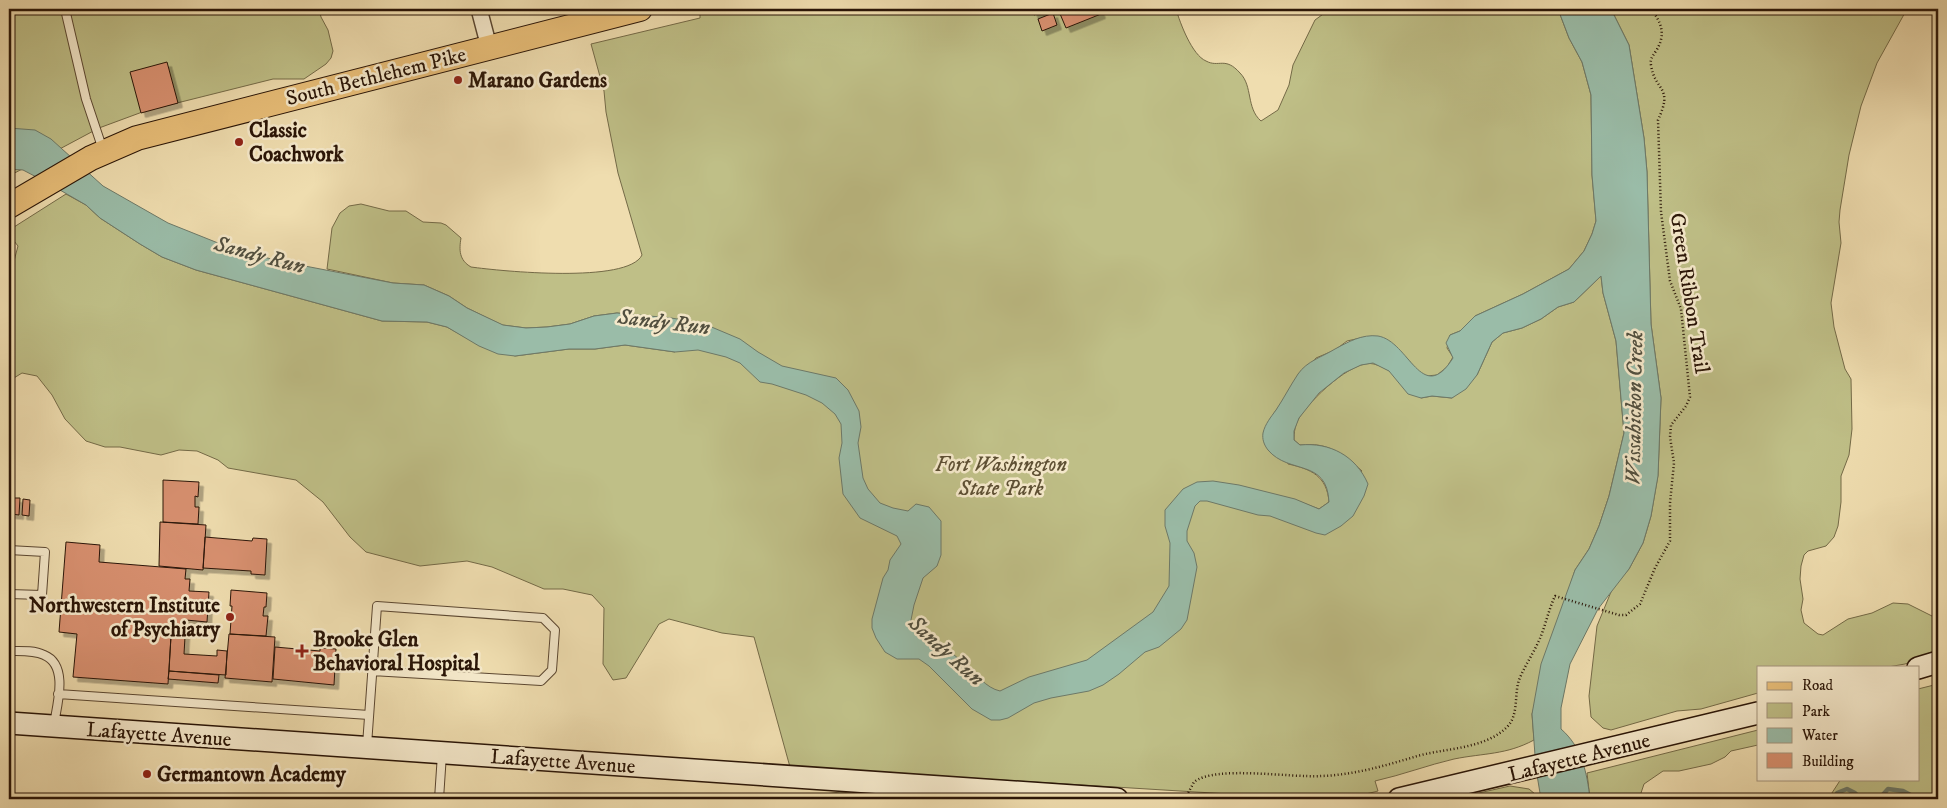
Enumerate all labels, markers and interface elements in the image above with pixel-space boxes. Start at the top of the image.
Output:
street label: South Bethlehem Pike [283,42,469,112]
place label: Marano Gardens [468,68,607,94]
marker: Marano Gardens [452,74,464,86]
place label: Classic Coachwork [249,118,344,168]
marker: Classic Coachwork [233,136,245,148]
street label: Green Ribbon Trail [1663,211,1715,376]
water label: Sandy Run [210,230,308,281]
water label: Sandy Run [615,303,712,342]
water label: Wissahickon Creek [1620,330,1649,485]
park label: Fort Washington State Park [935,452,1067,502]
place label: Northwestern Institute of Psychiatry [29,593,221,643]
water label: Sandy Run [902,609,990,692]
marker: Northwestern Institute of Psychiatry [224,611,236,623]
place label: Brooke Glen Behavioral Hospital [313,627,480,677]
marker: Brooke Glen Behavioral Hospital [295,644,309,658]
legend [1757,666,1920,780]
text: Road [1802,676,1834,695]
text: Park [1802,702,1831,721]
street label: Lafayette Avenue [85,717,233,753]
text: Water [1801,726,1838,745]
street label: Lafayette Avenue [1506,728,1653,788]
street label: Lafayette Avenue [489,744,637,780]
text: Building [1802,752,1854,771]
place label: Germantown Academy [157,762,347,788]
marker: Germantown Academy [141,768,153,780]

